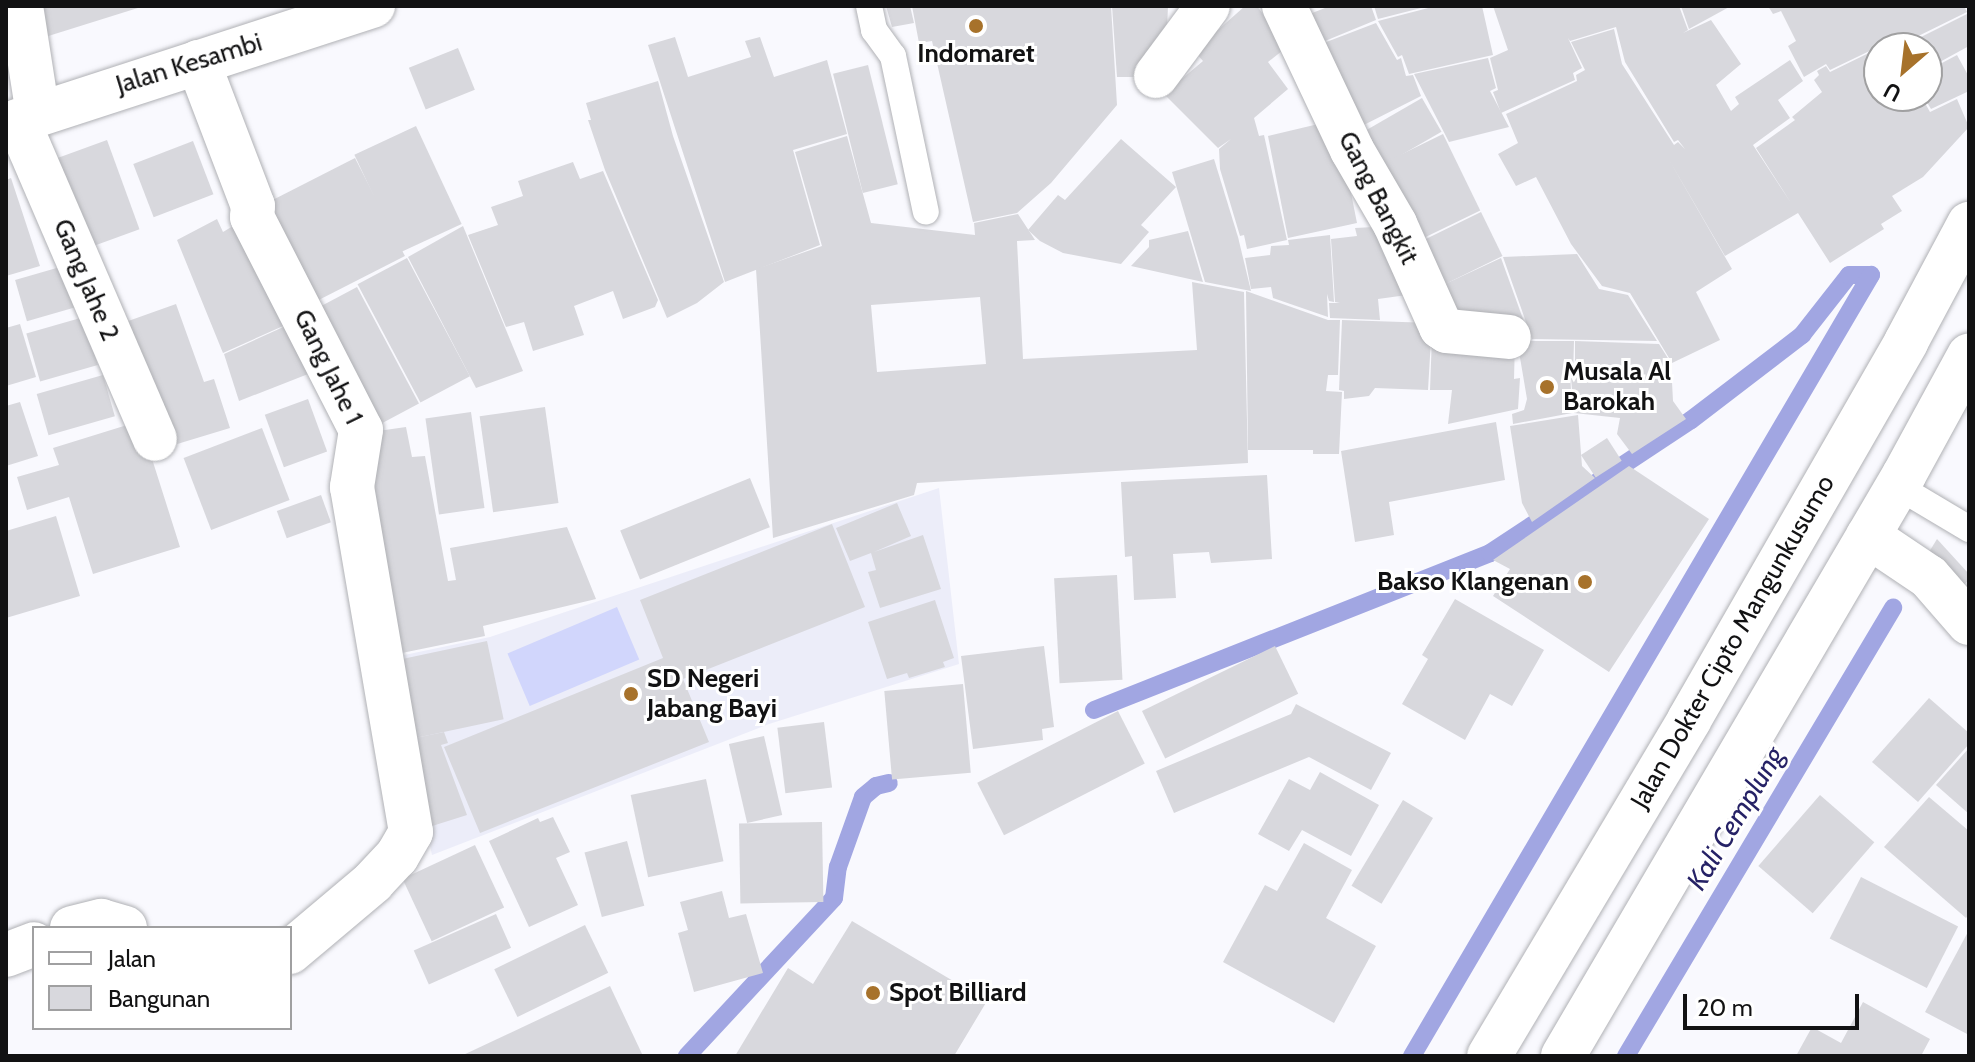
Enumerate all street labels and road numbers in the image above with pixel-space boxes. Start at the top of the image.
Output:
street label: Jalan Kesambi [112,27,266,101]
street label: Gang Bangkit [1331,126,1425,270]
street label: Gang Jahe 2 [46,215,126,345]
street label: Gang Jahe 1 [287,304,369,430]
street label: Jalan Dokter Cipto Mangunkusumo [1625,470,1841,814]

